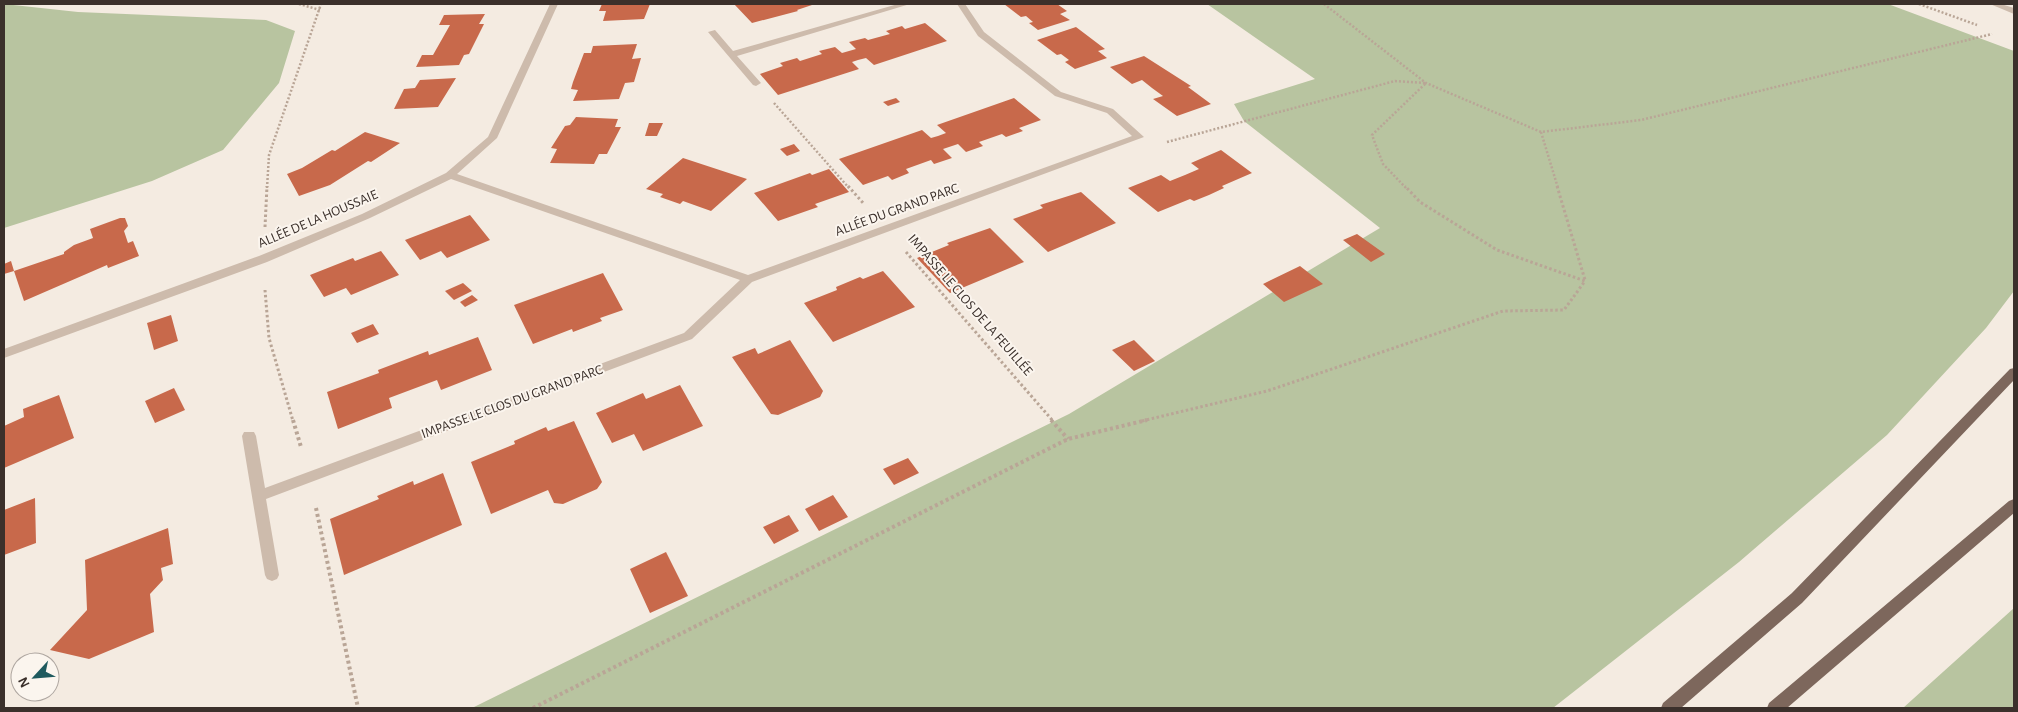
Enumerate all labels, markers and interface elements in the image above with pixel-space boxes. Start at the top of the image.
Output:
street label: ALLÉE DU GRAND PARC [832,178,961,239]
street label: ALLÉE DE LA HOUSSAIE [255,185,380,251]
street label: IMPASSE LE CLOS DE LA FEUILLÉE [905,230,1037,378]
street label: IMPASSE LE CLOS DU GRAND PARC [419,363,605,441]
north arrow [10,652,60,702]
text: N [16,675,33,690]

